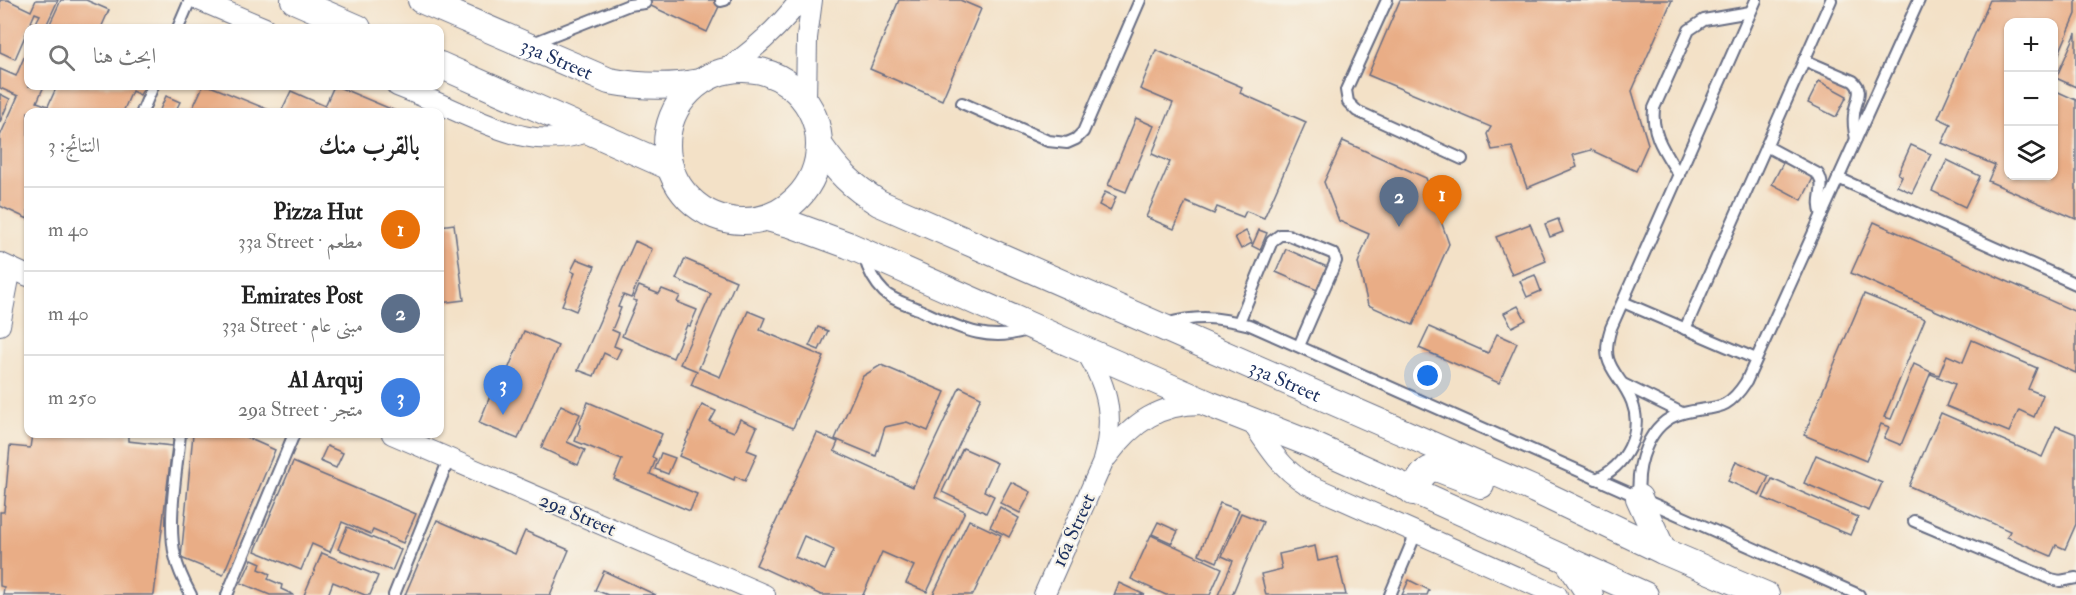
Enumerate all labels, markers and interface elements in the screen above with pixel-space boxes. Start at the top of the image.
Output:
map controls [2004,18,2058,180]
button: + [2004,18,2058,72]
search box [24,24,444,90]
street label: 33a Street [517,32,597,86]
icon: search [45,41,78,74]
text: ابحث هنا [93,42,156,70]
button: − [2004,72,2058,126]
button: layers [2004,126,2058,180]
text: بالقرب منك [318,130,420,162]
text: النتائج: 3 [48,133,100,158]
pin: 1 [1422,176,1462,225]
pin: 2 [1380,178,1418,227]
text: Pizza Hut [273,198,363,226]
text: 40 m [48,217,89,242]
text: 1 [397,217,404,242]
text: مطعم · 33a Street [238,229,363,254]
text: Emirates Post [241,282,363,310]
text: 40 m [48,301,89,326]
text: 2 [395,301,406,326]
text: مبنى عام · 33a Street [222,313,363,338]
street label: 33a Street [1245,354,1325,408]
your location [1413,361,1442,390]
text: Al Arquj [289,366,363,394]
pin: 3 [484,366,522,415]
text: 250 m [48,385,97,410]
text: 3 [397,385,404,410]
text: متجر · 29a Street [238,397,363,422]
street label: 29a Street [536,487,620,542]
street label: 16a Street [1046,489,1101,571]

